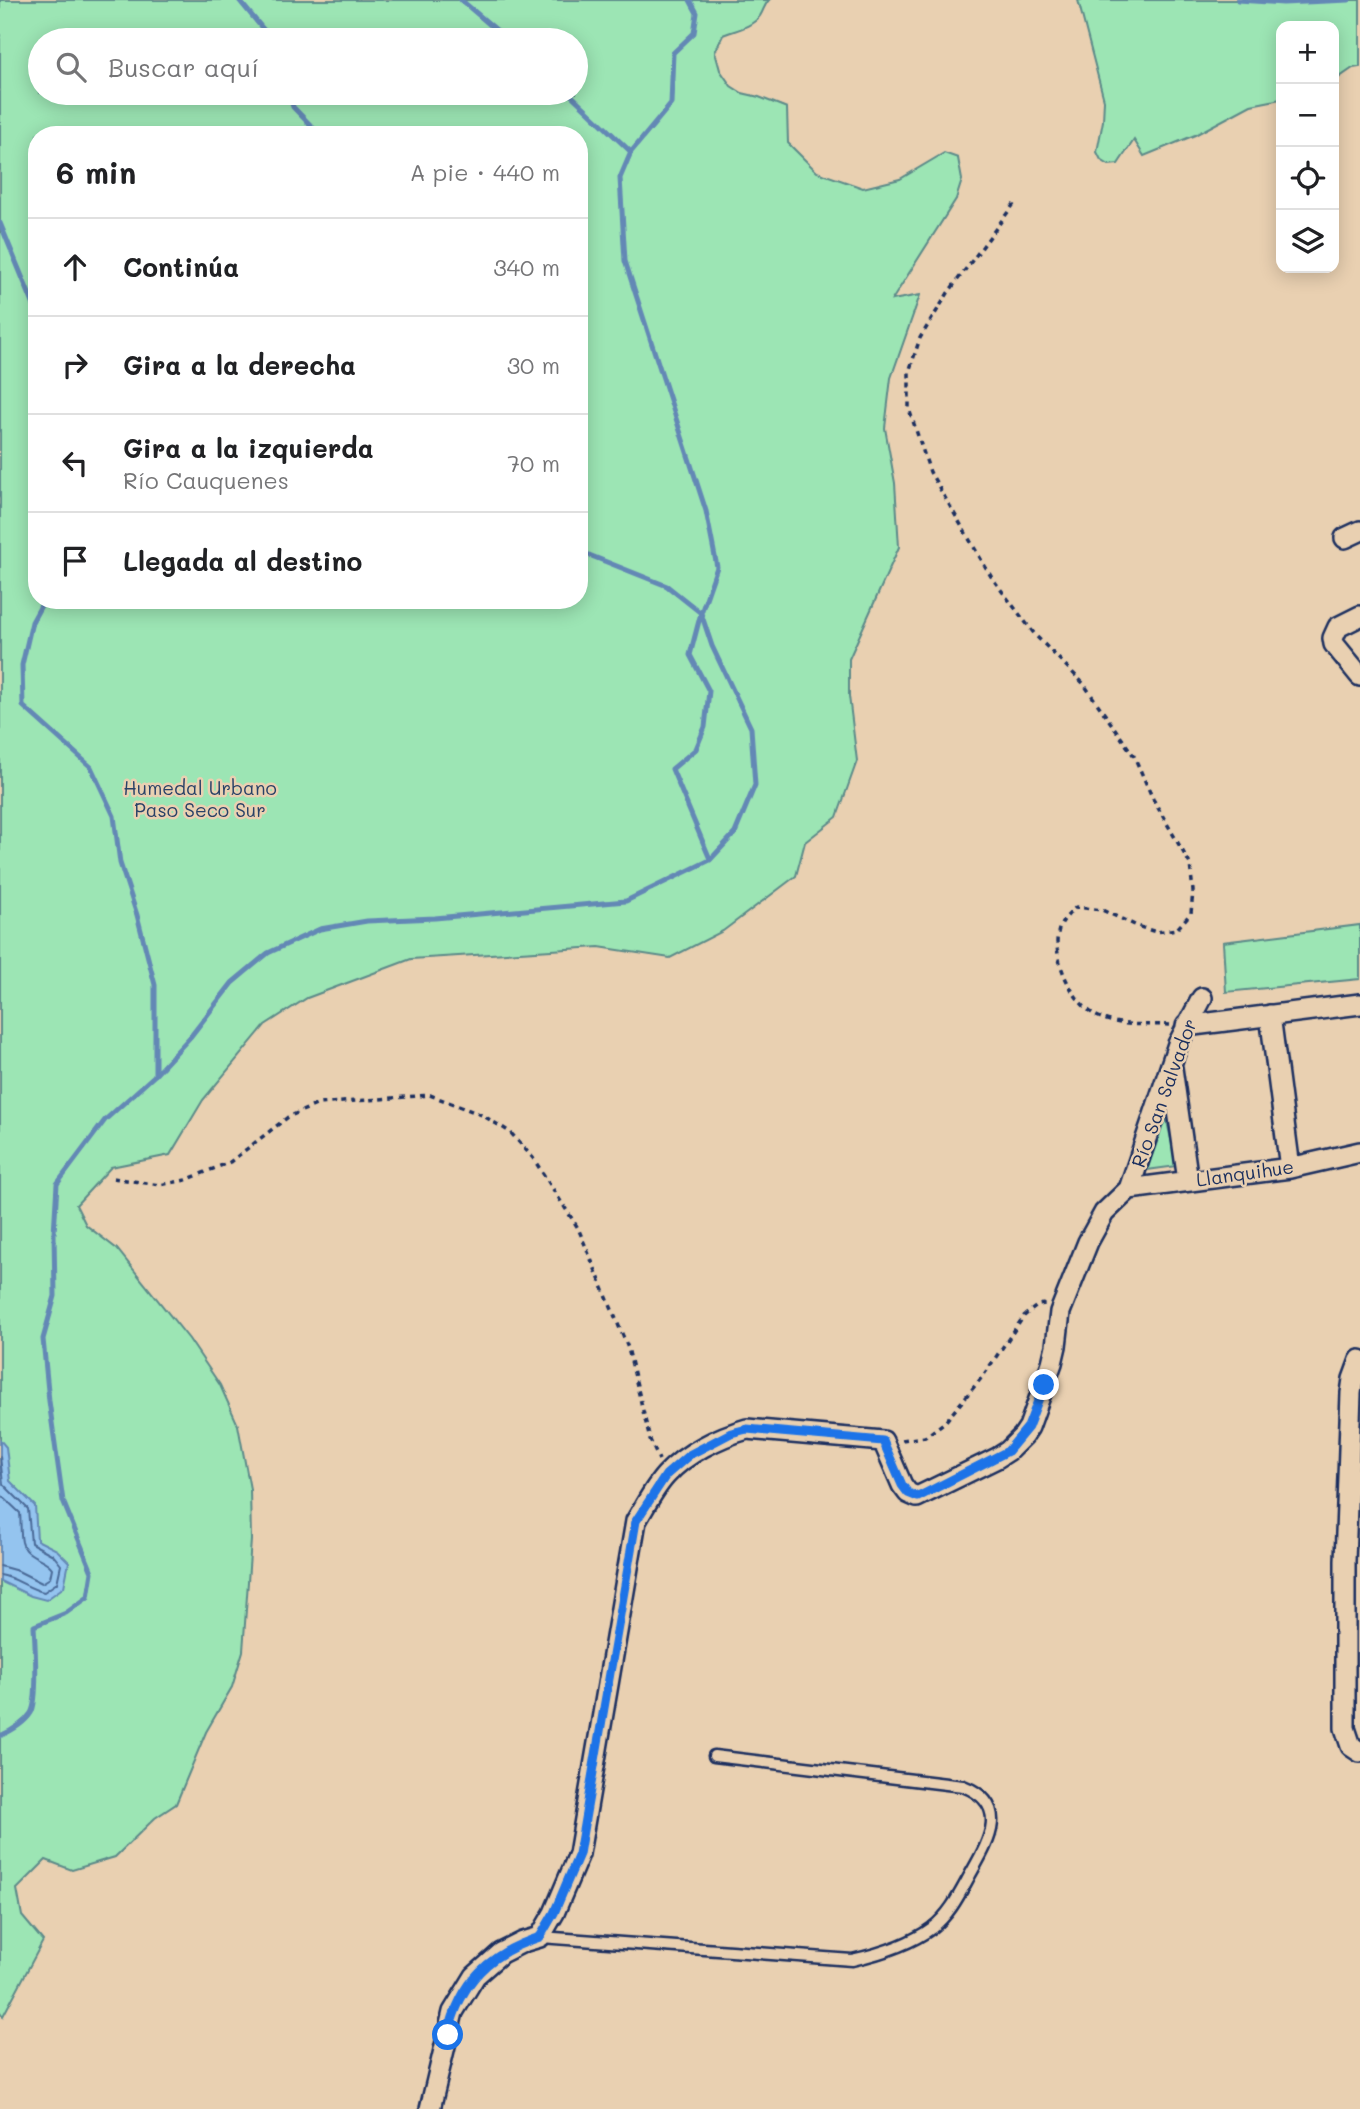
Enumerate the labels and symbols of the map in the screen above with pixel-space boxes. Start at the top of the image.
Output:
park label: Humedal Urbano Paso Seco Sur [123,775,277,822]
street label: Río San Salvador [1125,1015,1202,1171]
street label: Llanquihue [1194,1153,1295,1192]
route end [1028,1369,1059,1400]
route start [432,2019,463,2050]

